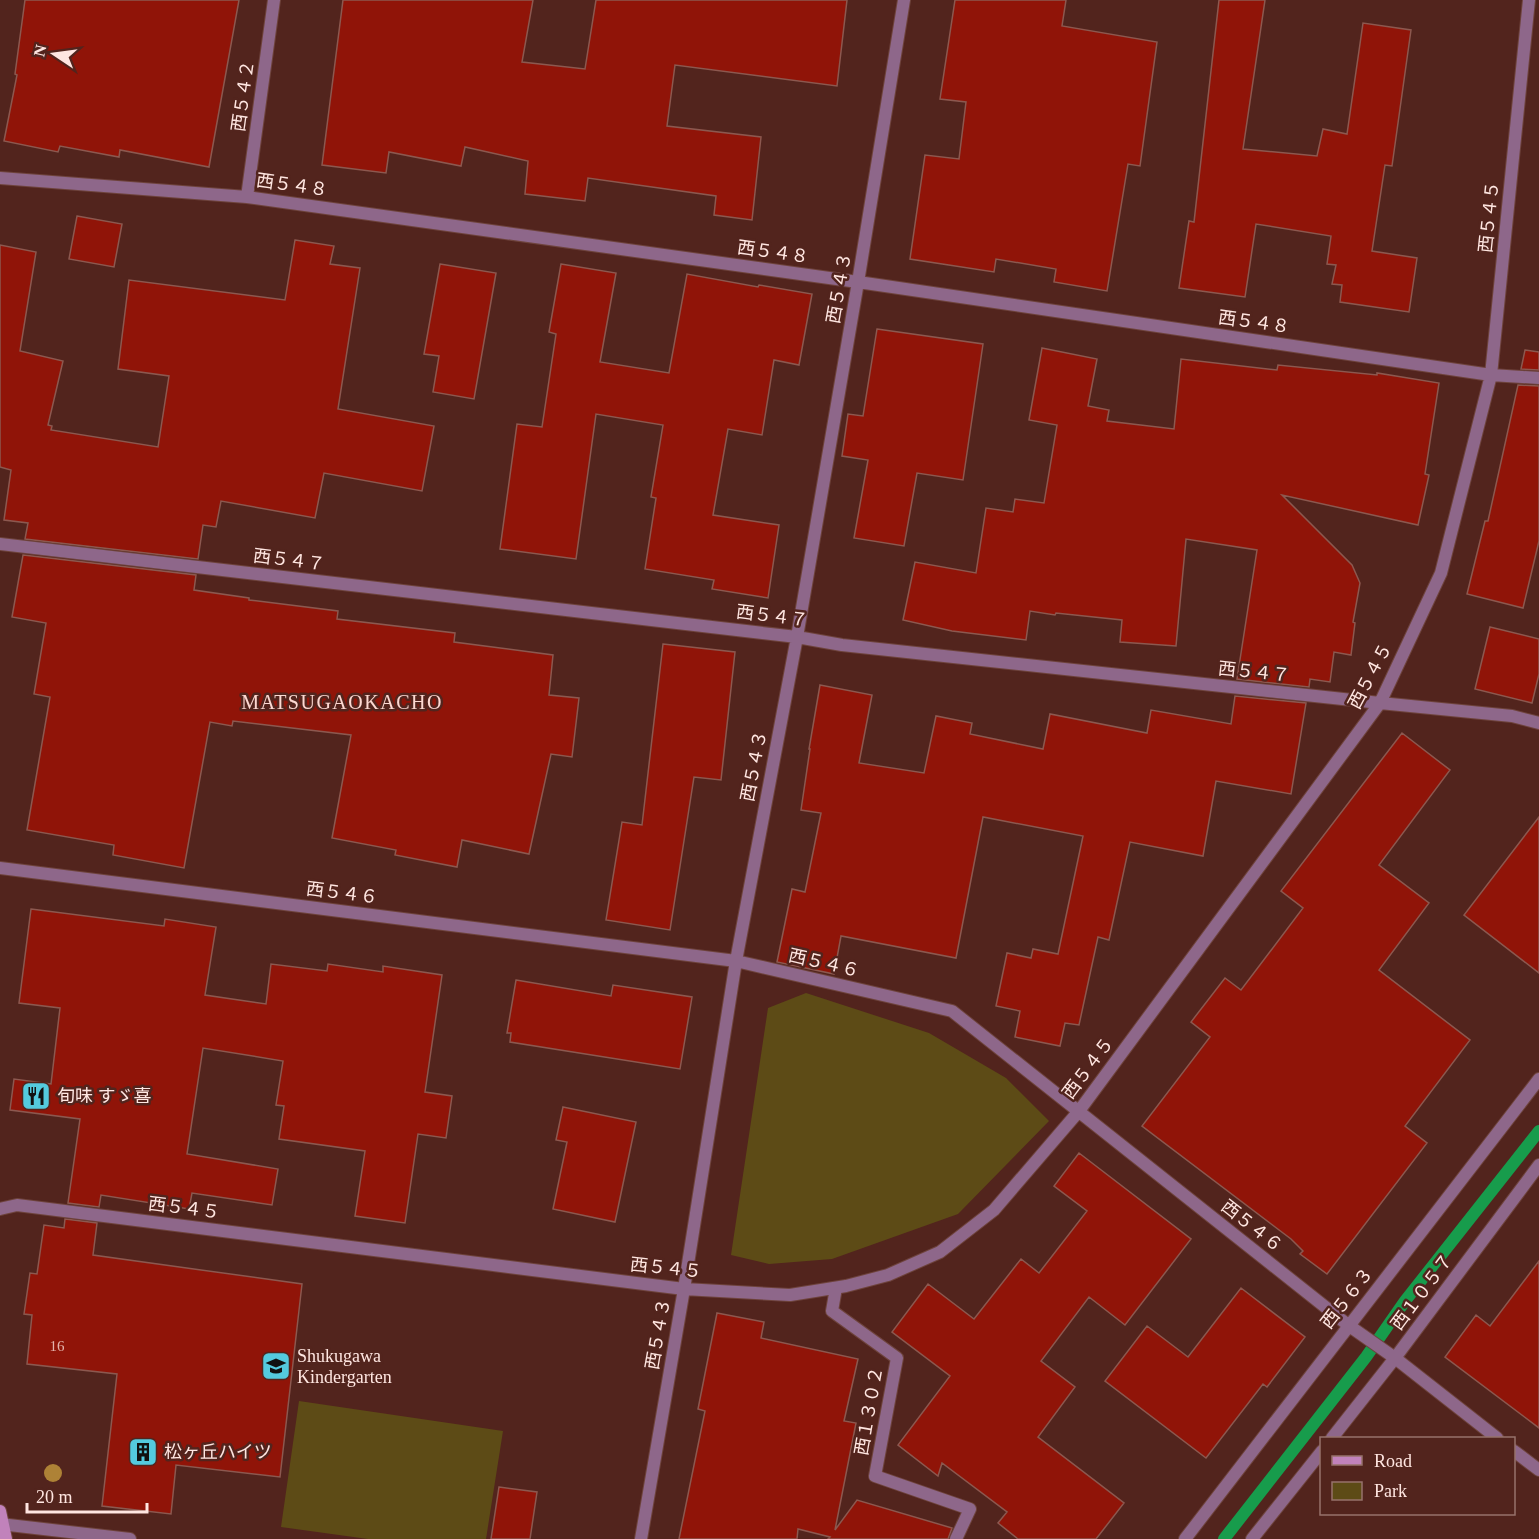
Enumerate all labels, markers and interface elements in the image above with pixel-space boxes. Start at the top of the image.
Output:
north arrow [24,24,84,84]
text: N [30,43,50,58]
street label: 西５４２ [228,59,258,133]
street label: 西５４８ [255,170,329,200]
street label: 西５４５ [1475,180,1503,254]
street label: 西５４８ [736,237,810,267]
street label: 西５４３ [823,251,855,325]
street label: 西５４８ [1217,307,1291,337]
street label: 西５４７ [252,546,326,574]
street label: 西５４７ [735,602,809,630]
street label: 西５４５ [1344,640,1396,712]
street label: 西５４７ [1217,658,1291,686]
district label: MATSUGAOKACHO [241,691,443,713]
street label: 西５４３ [737,729,771,803]
street label: 西５４６ [305,879,379,907]
street label: 西５４６ [787,945,861,981]
street label: 西５４５ [1058,1033,1118,1103]
restaurant icon: 旬味 すゞ喜 [20,1080,52,1112]
place label: 旬味 すゞ喜 [57,1086,152,1106]
street label: 西５４５ [147,1194,221,1222]
street label: 西５４６ [1217,1196,1287,1256]
street label: 西１０５７ [1387,1250,1457,1334]
street label: 西５４５ [629,1254,703,1282]
street label: 西５６３ [1317,1263,1377,1333]
street label: 西５４３ [642,1297,674,1371]
house number: 16 [50,1338,65,1354]
place label: Shukugawa Kindergarten [297,1346,392,1387]
school or university icon: Shukugawa Kindergarten [260,1350,292,1382]
street label: 西１３０２ [851,1365,887,1457]
building icon: 松ヶ丘ハイツ [127,1436,159,1468]
legend [1320,1437,1515,1515]
place label: 松ヶ丘ハイツ [164,1442,272,1462]
text: Road [1374,1451,1412,1471]
scale bar [27,1476,147,1514]
text: Park [1374,1481,1407,1501]
text: 20 m [36,1487,73,1507]

